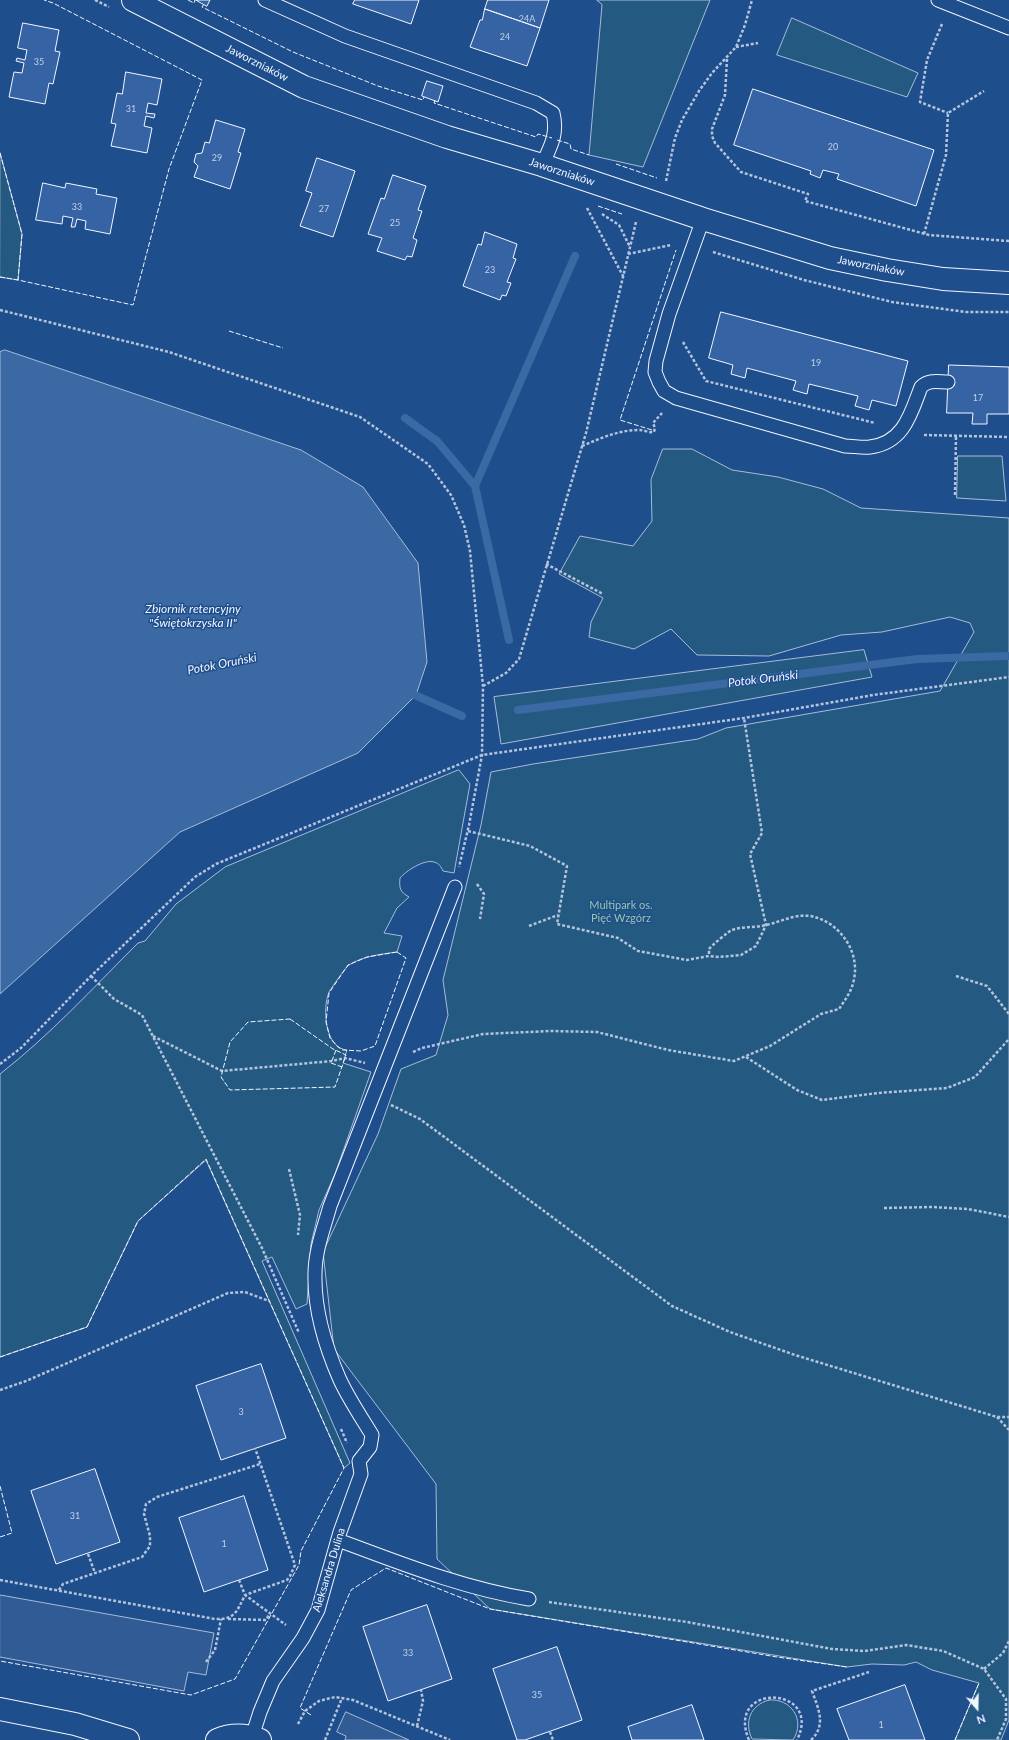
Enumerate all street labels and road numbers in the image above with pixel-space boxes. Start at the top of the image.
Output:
street label: Jaworzniaków [224,42,290,84]
street label: Jaworzniaków [528,155,596,189]
street label: Jaworzniaków [836,253,906,279]
street label: Aleksandra Dulina [310,1526,348,1614]

